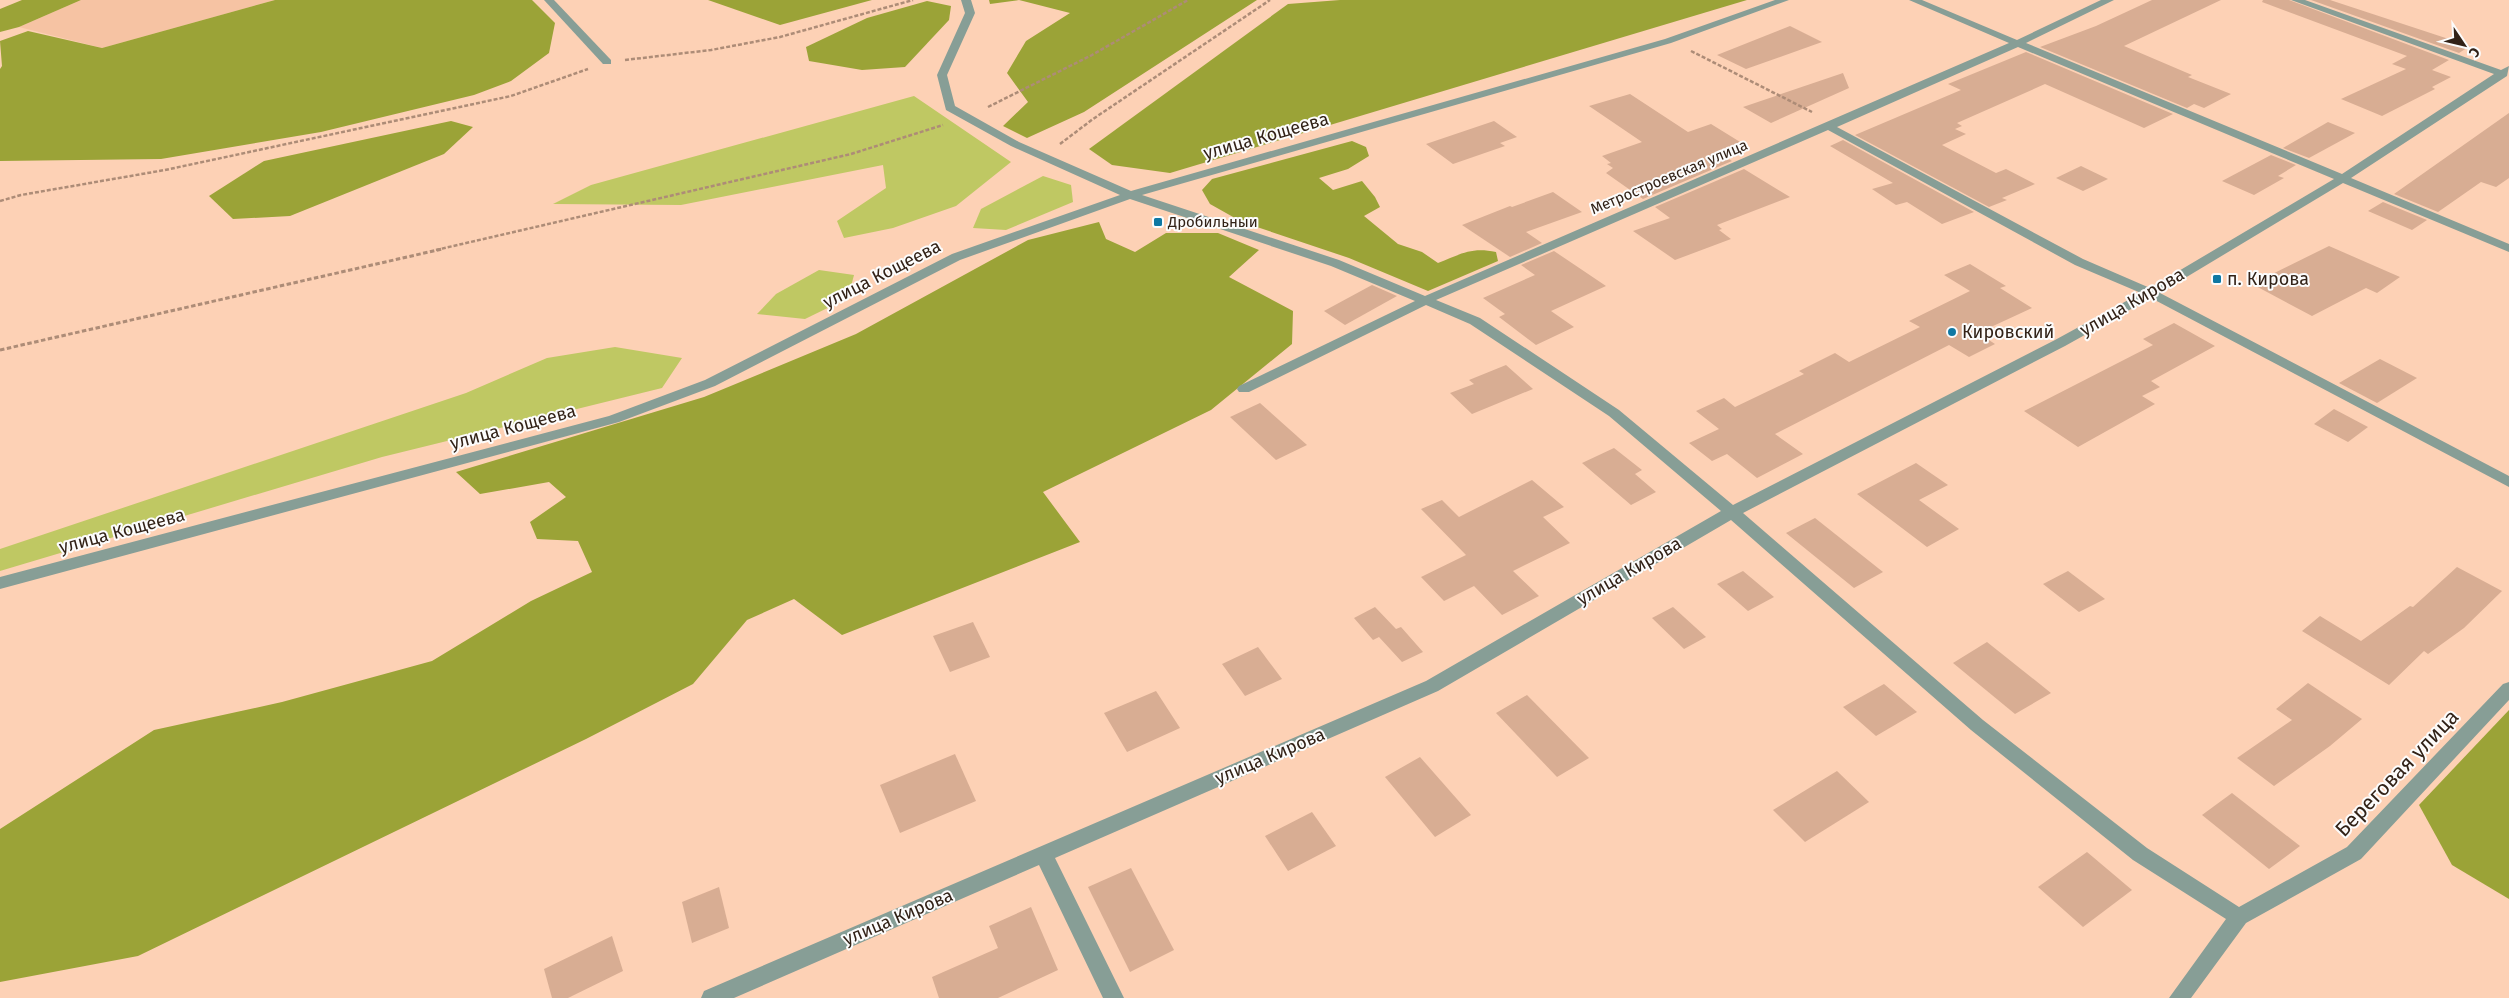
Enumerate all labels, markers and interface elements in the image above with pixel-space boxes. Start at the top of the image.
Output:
north arrow [2439,20,2489,70]
text: С [2465,44,2484,60]
street label: улица Кощеева [1201,108,1331,164]
street label: Метростроевская улица [1588,136,1750,218]
place label: Дробильныи [1167,213,1258,231]
marker: Дробильныи [1152,216,1164,228]
street label: улица Кощеева [819,235,945,313]
street label: улица Кирова [2076,263,2188,341]
place label: п. Кирова [2227,268,2309,290]
marker: п. Кирова [2211,273,2223,285]
place label: Кировский [1962,321,2054,343]
marker: Кировский [1946,326,1958,338]
street label: улица Кощеева [448,400,578,454]
street label: улица Кощеева [57,504,187,558]
street label: улица Кирова [1573,532,1685,610]
street label: Береговая улица [2330,704,2464,842]
street label: улица Кирова [1212,723,1328,789]
street label: улица Кирова [840,884,956,950]

